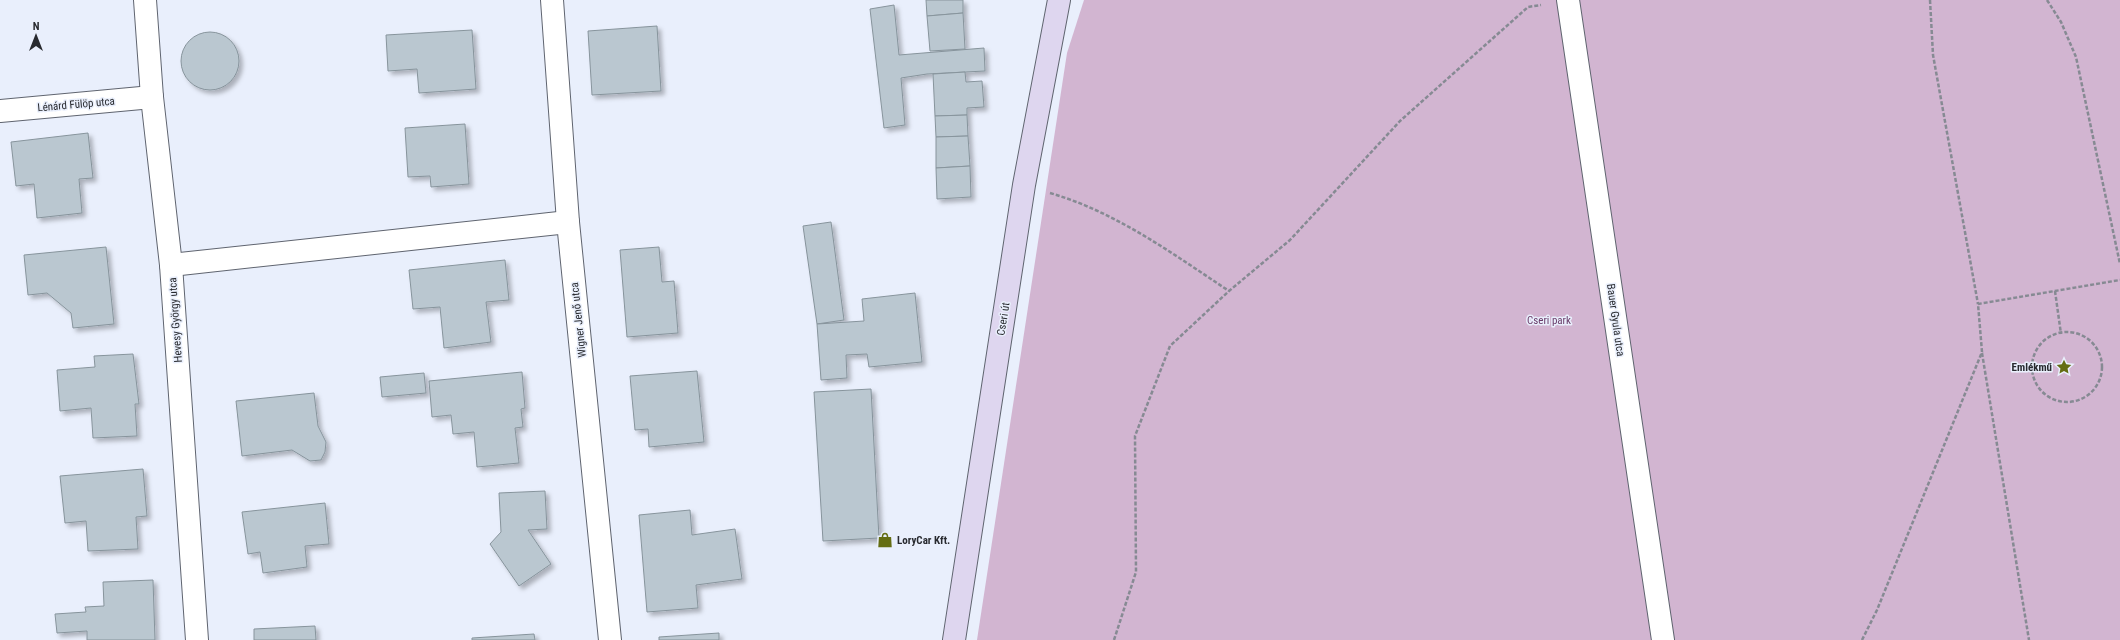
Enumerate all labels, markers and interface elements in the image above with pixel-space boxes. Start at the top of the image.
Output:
north arrow [16,16,56,56]
text: N [33,20,40,33]
street label: Lénárd Fülöp utca [37,95,115,114]
street label: Hevesy György utca [166,277,185,363]
street label: Wigner Jenő utca [568,282,589,358]
street label: Bauer Gyula utca [1604,283,1627,357]
street label: Cseri út [994,302,1013,337]
park label: Cseri park [1527,314,1571,327]
place icon: Emlékmű [2055,358,2073,376]
place label: Emlékmű [2012,361,2053,374]
shop icon: LoryCar Kft. [876,531,894,549]
place label: LoryCar Kft. [897,534,950,547]

